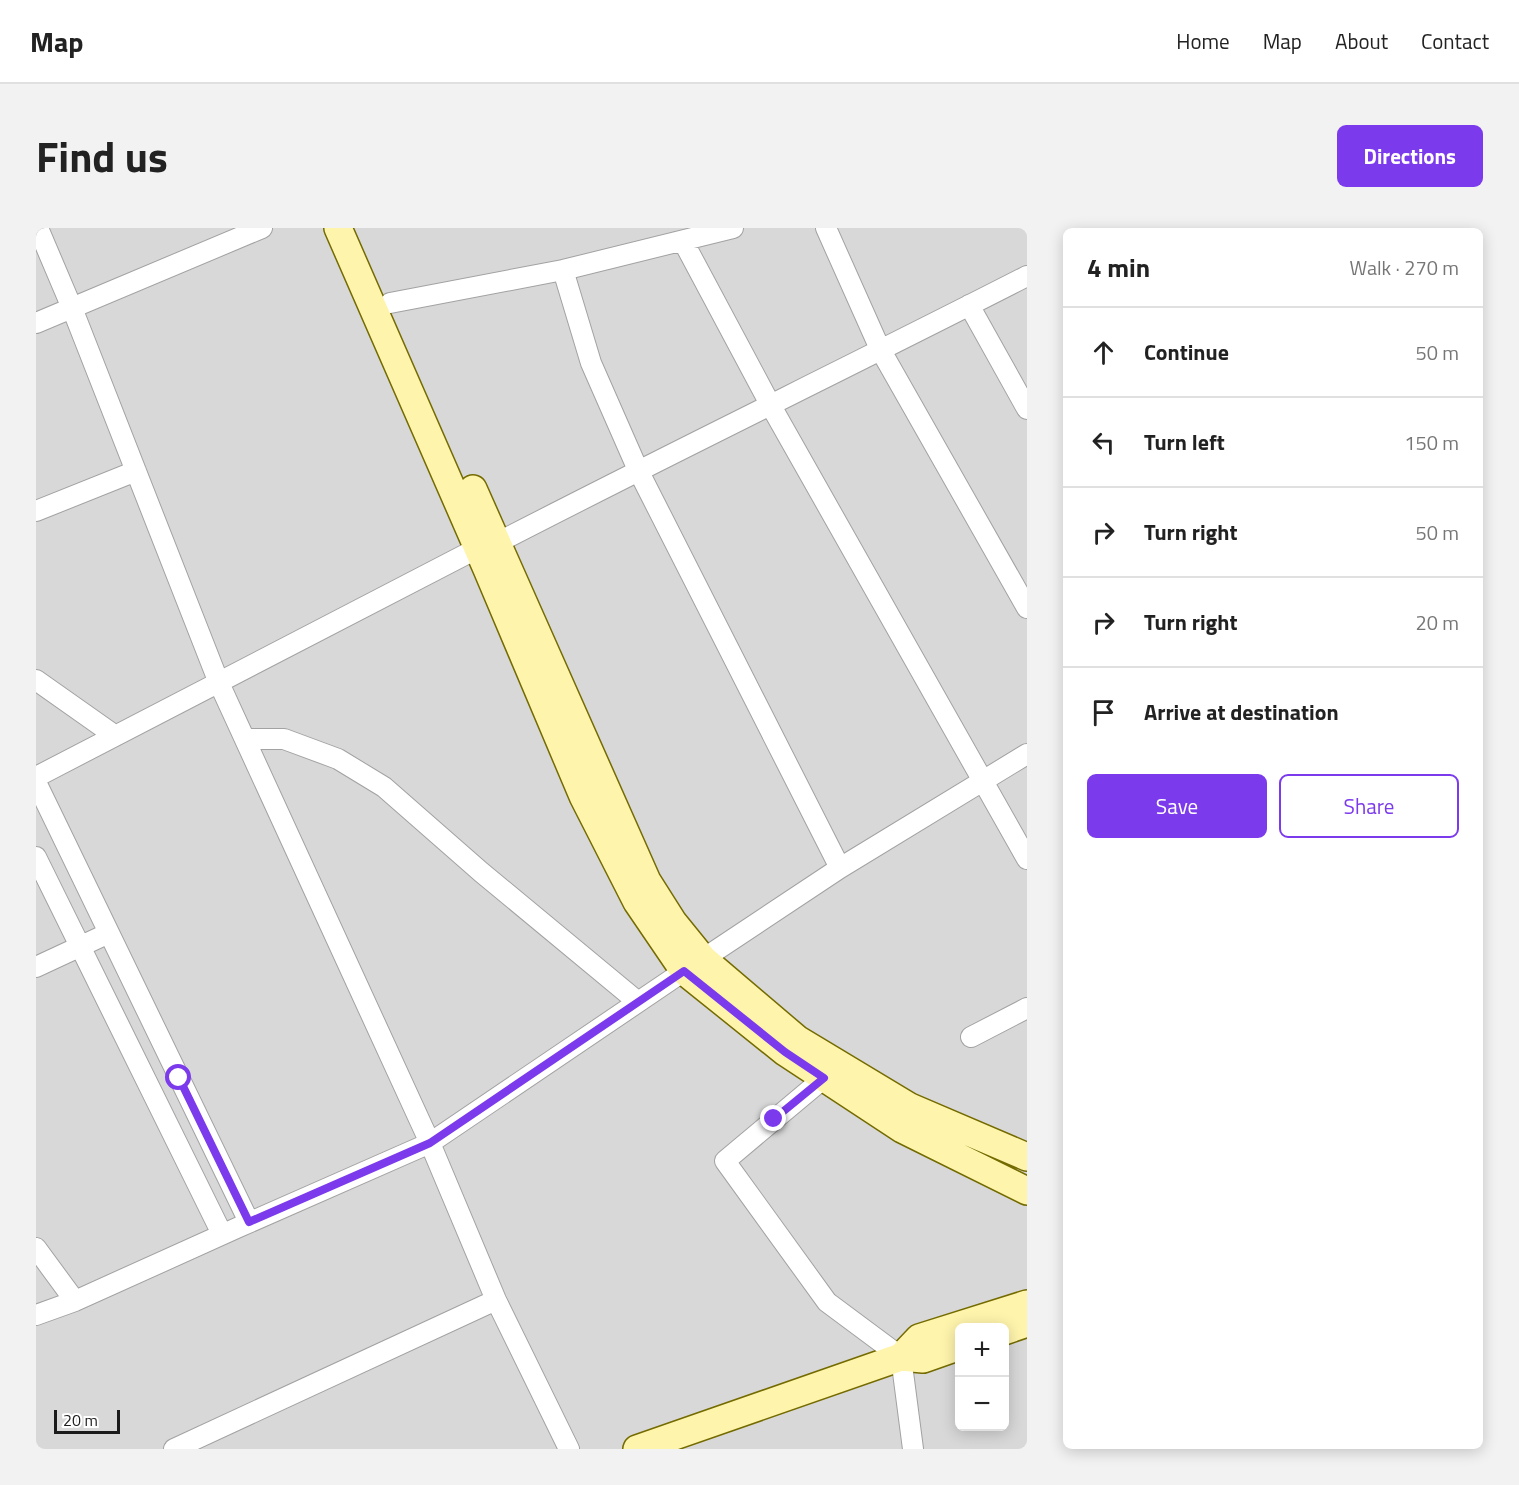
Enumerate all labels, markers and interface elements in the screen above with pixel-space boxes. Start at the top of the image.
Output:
text: Map [30,20,84,63]
text: Home [1176,25,1230,57]
text: Map [1263,25,1302,57]
text: About [1335,25,1388,57]
text: Contact [1421,25,1489,57]
text: Find us [36,124,168,188]
button: Directions [1337,125,1483,187]
text: 4 min [1087,248,1150,287]
text: Walk · 270 m [1350,252,1459,283]
text: Continue [1144,335,1229,369]
icon: ahead [1087,336,1120,369]
text: 50 m [1415,337,1459,368]
text: Turn left [1144,425,1225,459]
icon: left [1087,426,1120,459]
text: 150 m [1404,427,1459,458]
text: Turn right [1144,515,1238,549]
icon: right [1087,516,1120,549]
text: 50 m [1415,517,1459,548]
text: Turn right [1144,605,1238,639]
icon: right [1087,606,1120,639]
text: 20 m [1415,607,1459,638]
text: Arrive at destination [1144,695,1339,729]
icon: arrive [1087,696,1120,729]
button: Save [1087,774,1267,838]
button: Share [1279,774,1459,838]
route start [165,1064,191,1090]
route end [760,1105,786,1131]
map controls [955,1323,1009,1431]
button: + [955,1323,1009,1377]
button: − [955,1377,1009,1431]
scale bar [54,1407,120,1434]
text: 20 m [63,1408,98,1432]

